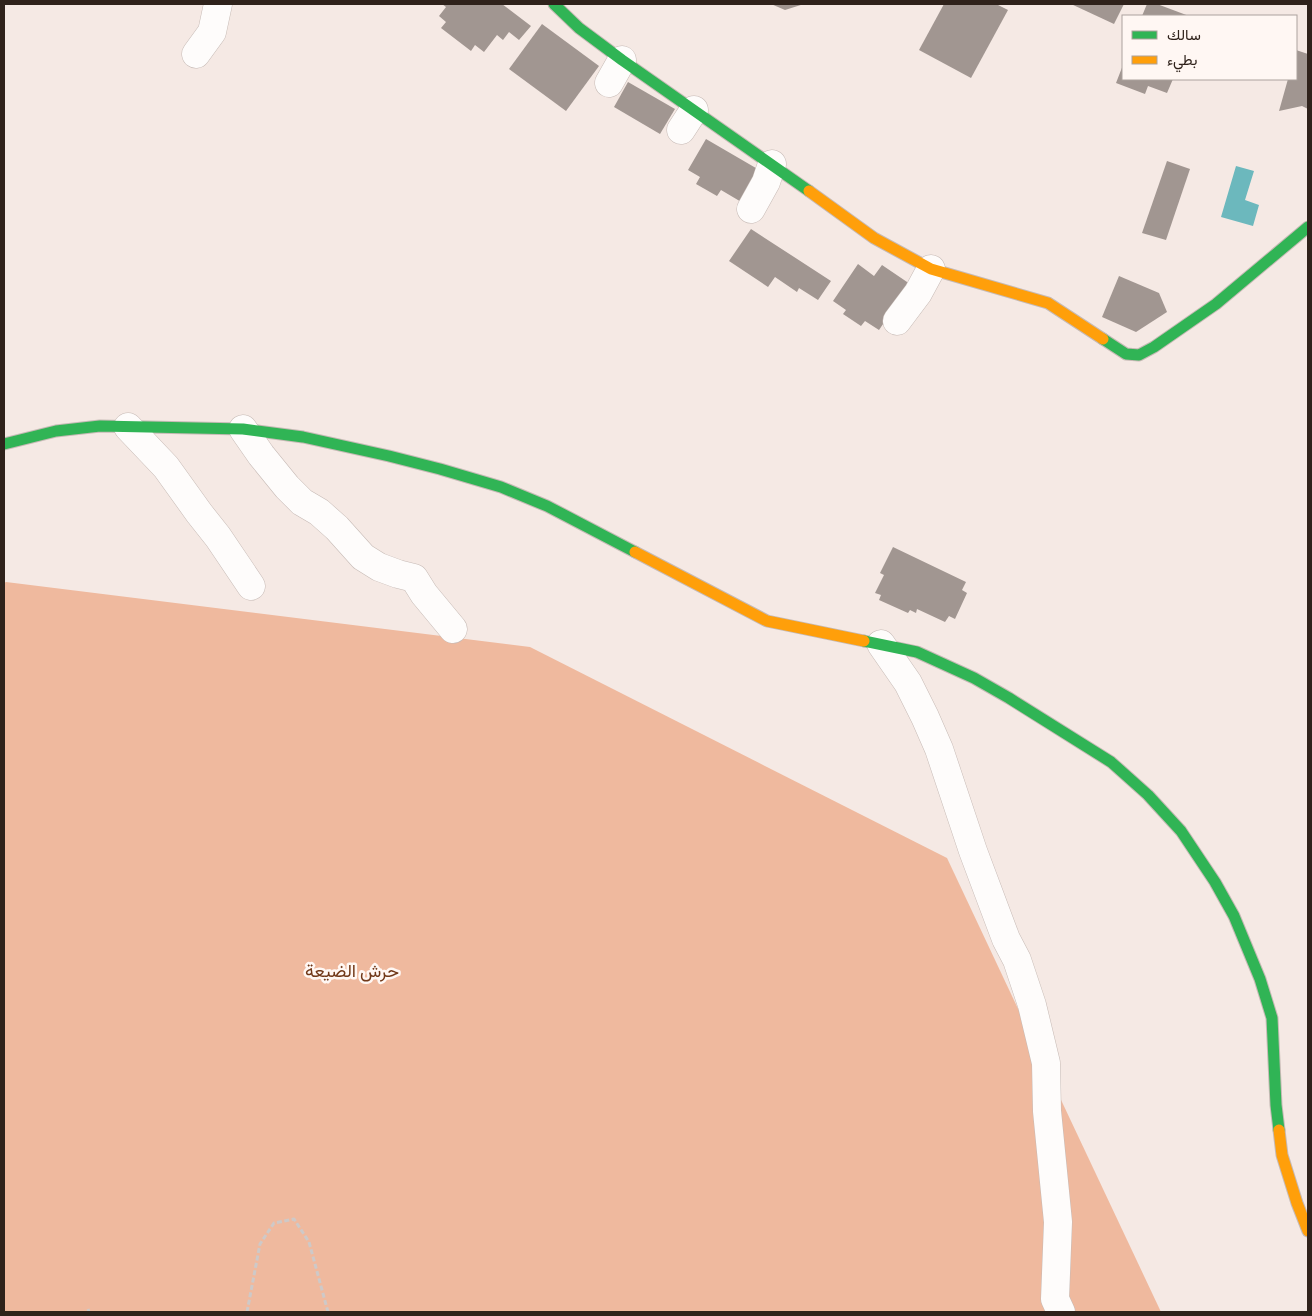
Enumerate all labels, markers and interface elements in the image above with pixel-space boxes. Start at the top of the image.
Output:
legend [1122,15,1297,80]
text: سالك [1167,24,1201,45]
text: بطيء [1167,49,1197,73]
park label: حرش الضيعة [305,958,399,983]

